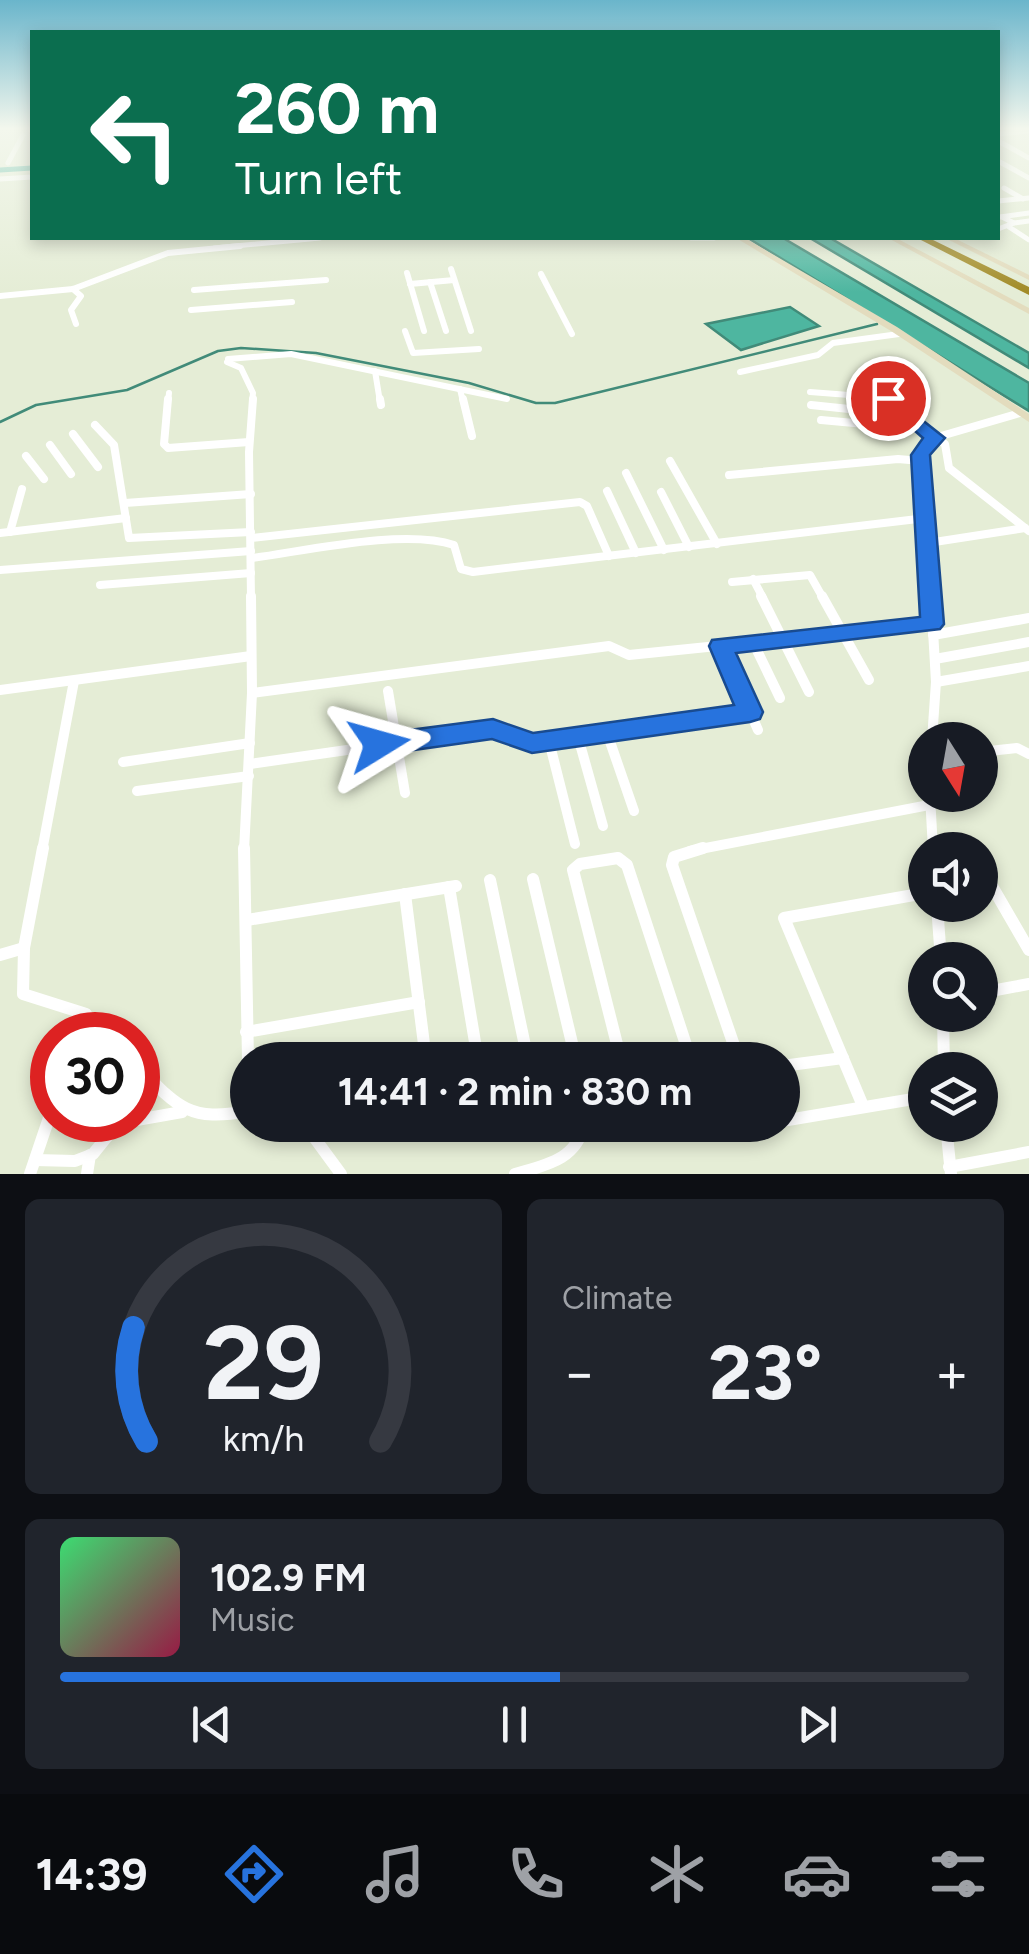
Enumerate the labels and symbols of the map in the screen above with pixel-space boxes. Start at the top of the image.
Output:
pin [846,356,931,441]
position arrow [327,692,431,796]
north arrow [908,722,998,812]
speed limit sign: 30 [30,1012,160,1142]

